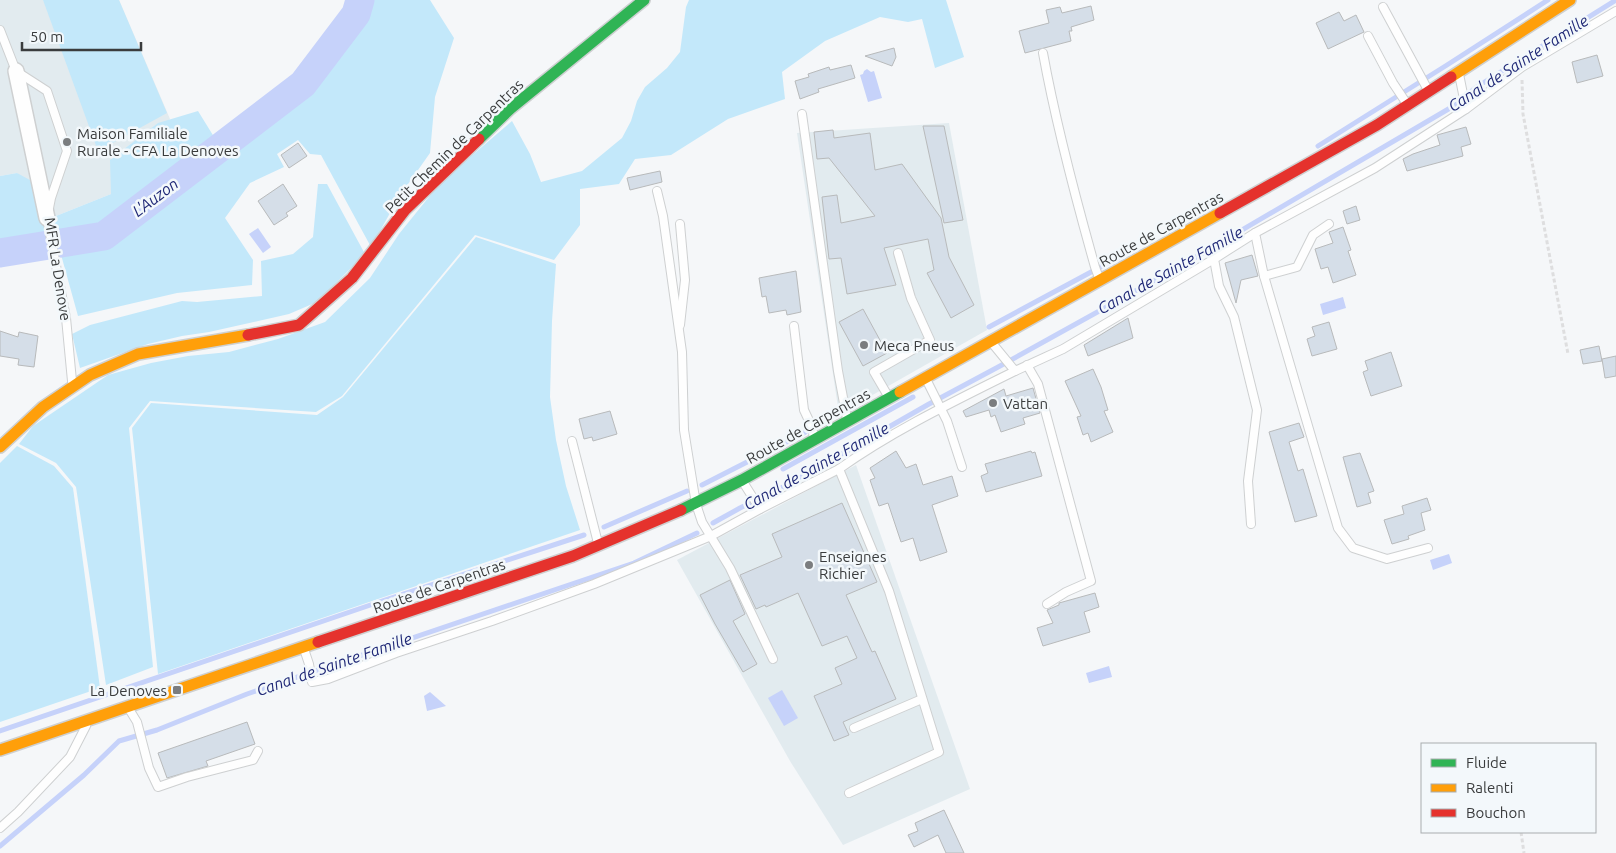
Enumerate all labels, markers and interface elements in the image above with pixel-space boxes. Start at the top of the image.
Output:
water label: Canal de Sainte Famille [1445,11,1591,115]
scale bar [22,20,141,52]
text: 50 m [30,28,63,45]
street label: Petit Chemin de Carpentras [382,76,526,216]
place label: Maison Familiale Rurale - CFA La Denoves [77,125,239,159]
marker: Maison Familiale Rurale - CFA La Denoves [61,136,73,148]
water label: L'Auzon [129,174,181,220]
street label: Route de Carpentras [1096,188,1226,270]
street label: MFR La Denove [41,216,75,322]
water label: Canal de Sainte Famille [1094,223,1246,317]
place label: Meca Pneus [874,337,954,354]
marker: Meca Pneus [858,339,870,351]
street label: Route de Carpentras [743,385,873,467]
place label: Vattan [1003,395,1048,412]
marker: Vattan [987,397,999,409]
water label: Canal de Sainte Famille [740,419,892,513]
place label: Enseignes Richier [819,548,886,582]
street label: Route de Carpentras [371,555,507,617]
marker: Enseignes Richier [803,559,815,571]
water label: Canal de Sainte Famille [254,629,414,699]
place label: La Denoves [90,682,167,699]
marker: La Denoves [171,684,183,696]
legend [1421,743,1596,833]
text: Fluide [1466,754,1507,771]
text: Ralenti [1466,779,1513,796]
text: Bouchon [1466,804,1526,821]

